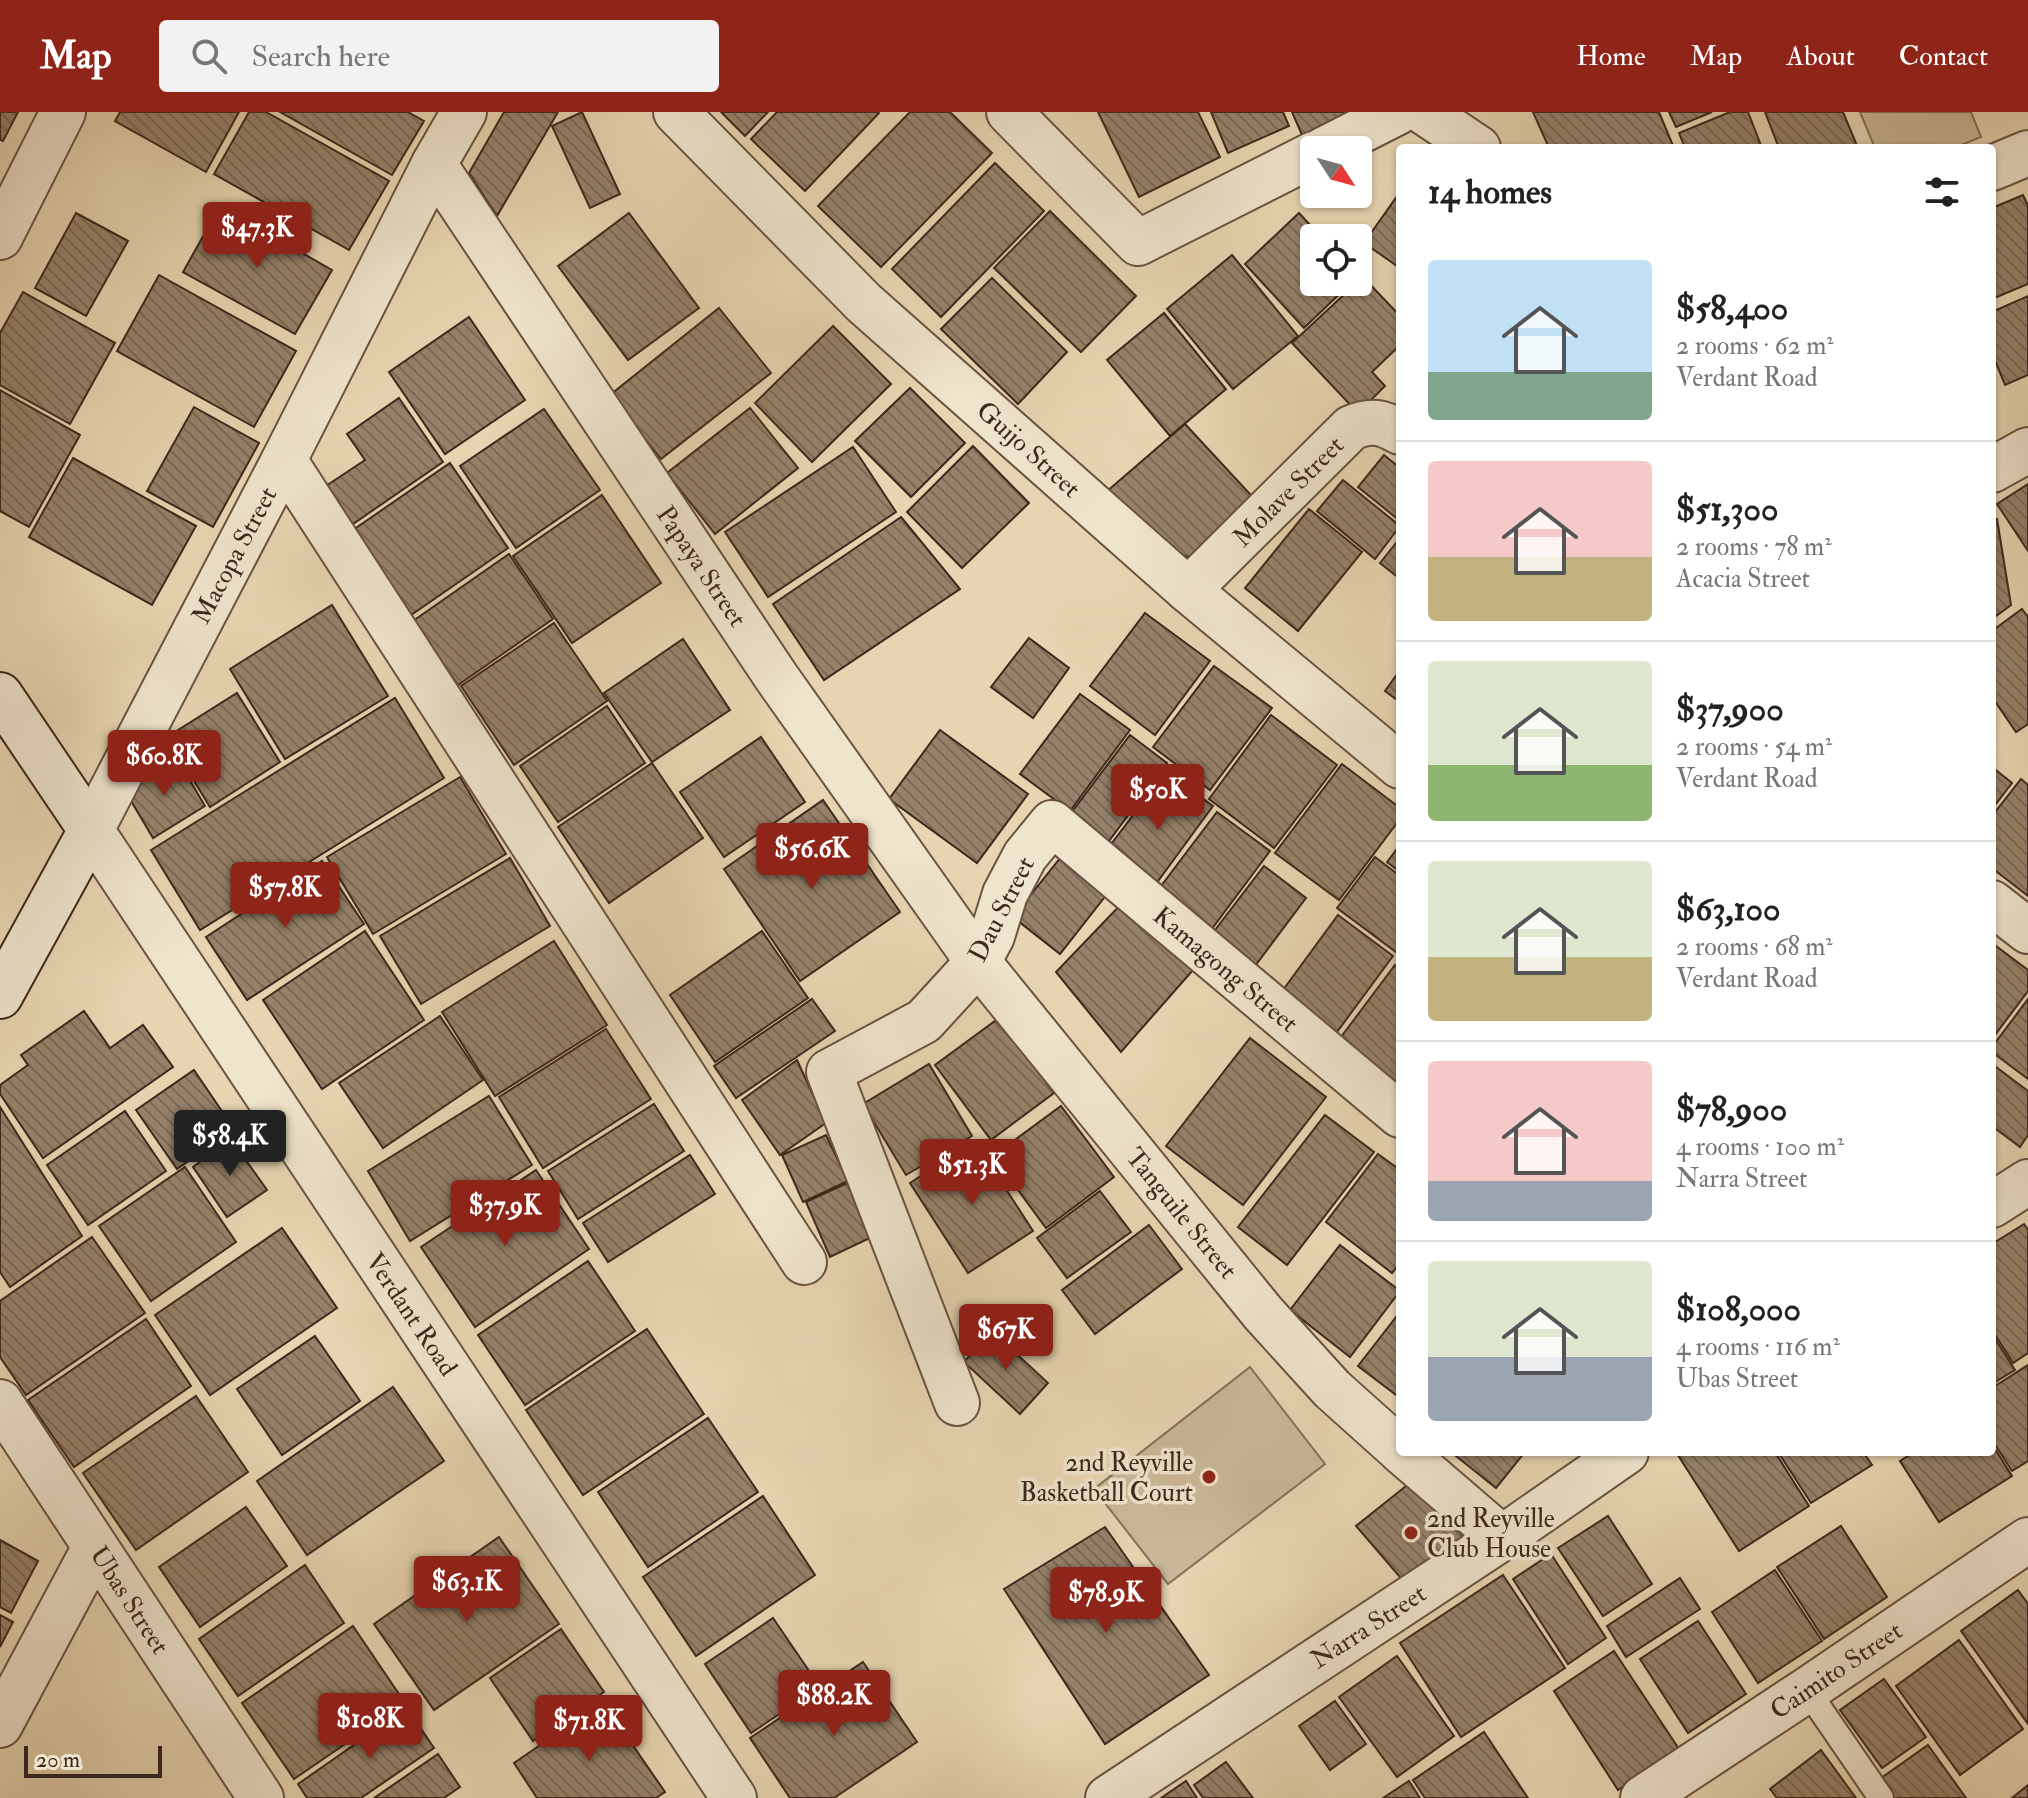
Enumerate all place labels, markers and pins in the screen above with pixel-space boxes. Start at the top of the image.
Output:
pin: $47.3K [192,202,322,270]
pin: $60.8K [99,730,229,798]
pin: $50K [1111,764,1205,832]
pin: $56.6K [747,823,877,891]
pin: $57.8K [220,862,350,930]
pin: $58.4K [165,1110,295,1178]
pin: $51.3K [907,1139,1037,1207]
pin: $37.9K [440,1180,570,1248]
pin: $67K [959,1304,1053,1372]
place label: 2nd Reyville Basketball Court [1020,1447,1193,1509]
marker: 2nd Reyville Basketball Court [1200,1468,1218,1486]
place label: 2nd Reyville Club House [1427,1503,1555,1565]
marker: 2nd Reyville Club House [1402,1524,1420,1542]
pin: $63.1K [402,1556,532,1624]
pin: $78.9K [1041,1567,1171,1635]
pin: $88.2K [769,1670,899,1738]
pin: $108K [314,1693,426,1761]
pin: $71.8K [524,1695,654,1763]

